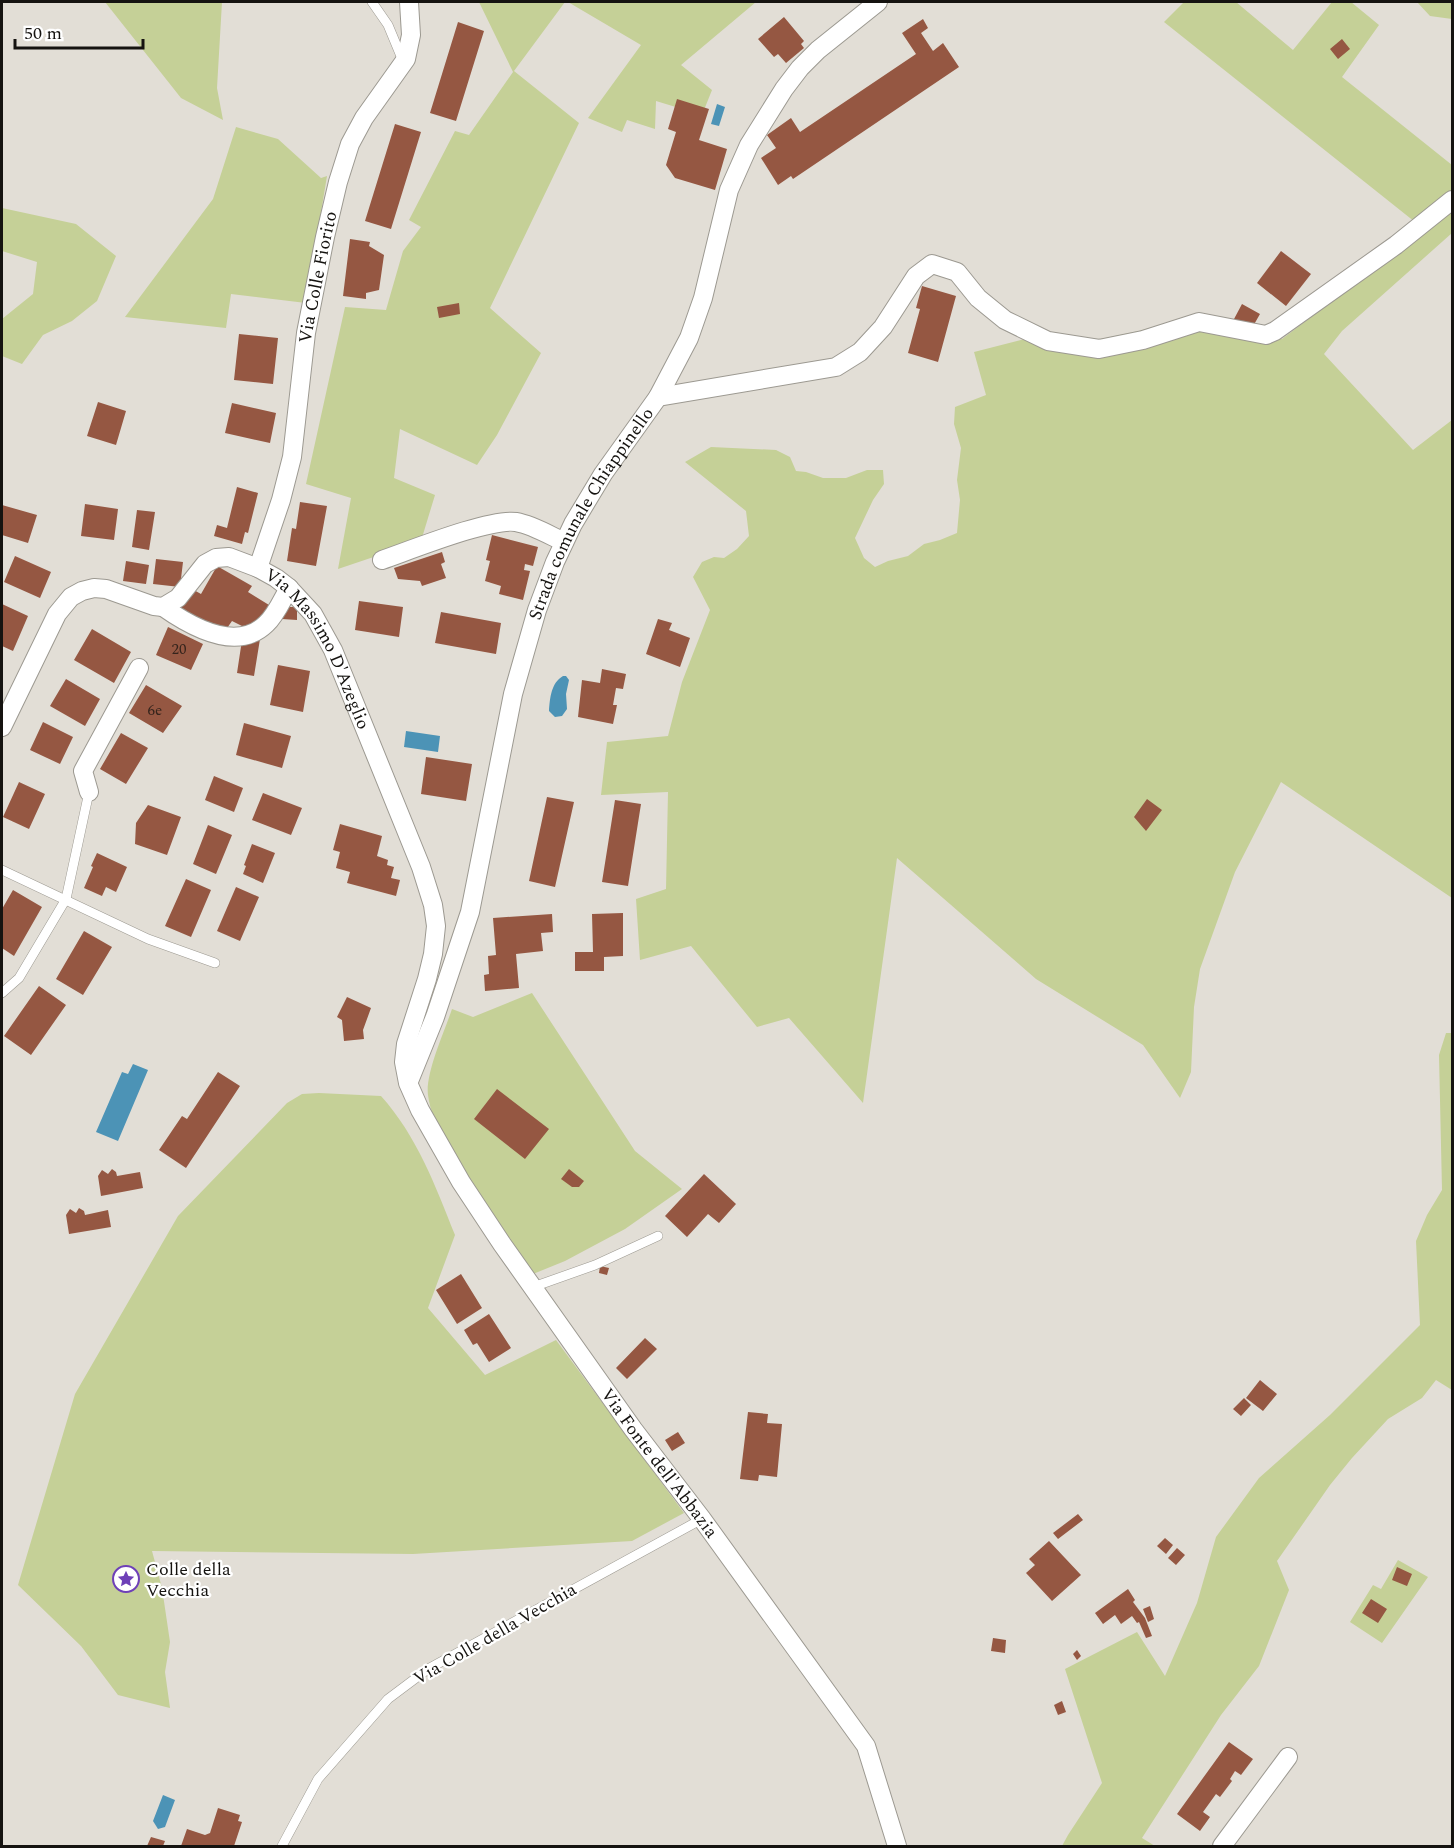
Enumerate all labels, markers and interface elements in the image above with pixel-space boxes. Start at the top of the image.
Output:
scale bar [15,12,142,50]
text: 50 m [24,20,62,47]
street label: Via Colle Fiorito [291,208,344,344]
street label: Strada comunale Chiappinello [521,401,660,623]
street label: Via Massimo D'Azeglio [260,561,377,733]
house number: 20 [171,638,187,661]
house number: 6e [148,699,162,722]
street label: Via Fonte dell'Abbazia [594,1382,725,1544]
place label: Colle della Vecchia [146,1556,231,1604]
place icon: Colle della Vecchia [111,1564,141,1594]
street label: Via Colle della Vecchia [408,1576,582,1692]

